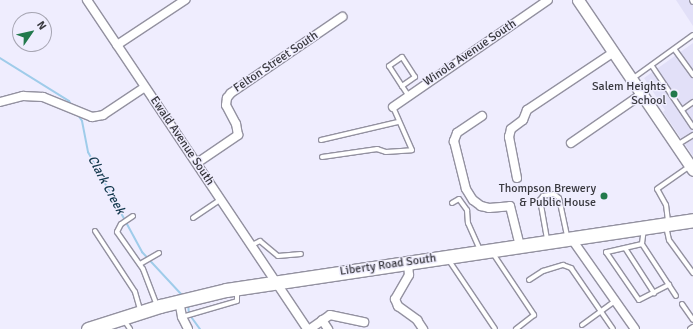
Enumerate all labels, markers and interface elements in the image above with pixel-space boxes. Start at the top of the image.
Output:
north arrow [12,12,52,52]
street label: Winola Avenue South [421,17,519,89]
text: N [34,19,49,32]
street label: Felton Street South [231,28,321,96]
place label: Salem Heights School [592,80,666,108]
marker: Salem Heights School [669,89,679,99]
street label: Ewald Avenue South [147,94,217,188]
water label: Clark Creek [84,153,128,217]
place label: Thompson Brewery & Public House [499,182,596,210]
marker: Thompson Brewery & Public House [599,191,609,201]
street label: Liberty Road South [339,251,437,279]

